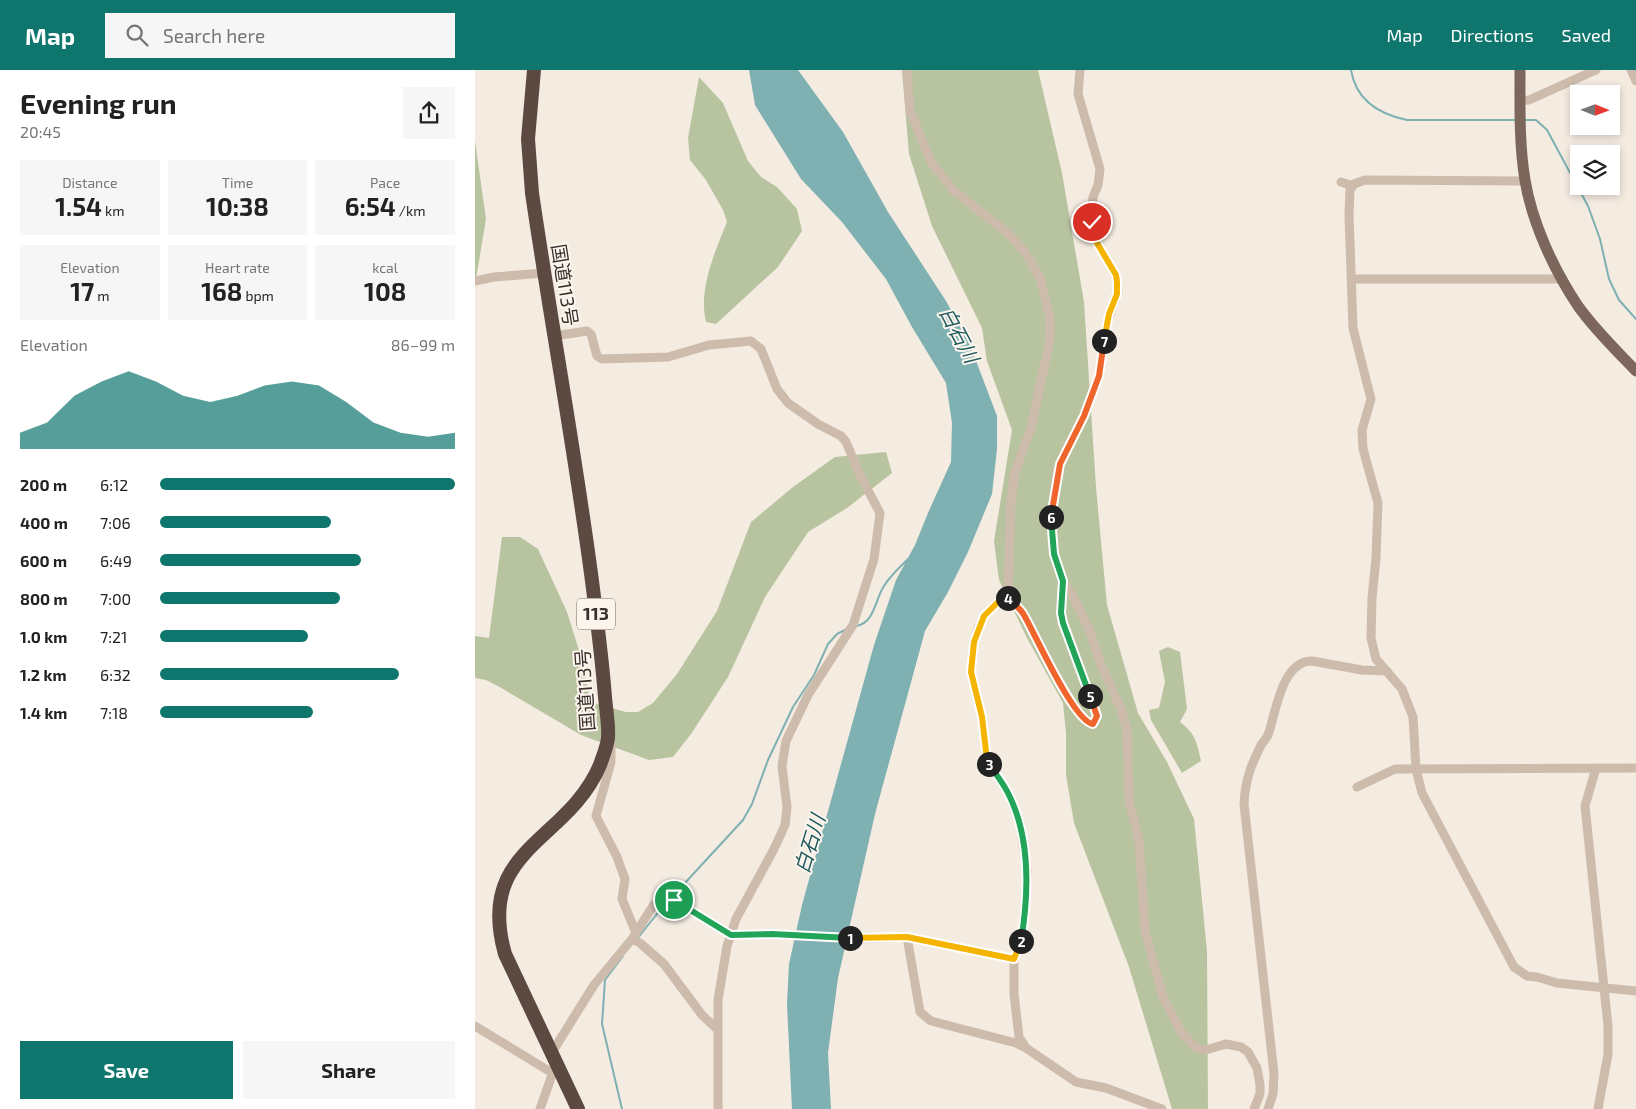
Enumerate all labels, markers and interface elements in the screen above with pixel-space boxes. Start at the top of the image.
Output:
search box [105,13,455,58]
text: Map [25,21,75,50]
icon: search [123,21,151,49]
text: Search here [163,24,265,47]
text: Map [1386,24,1423,46]
text: Directions [1451,24,1534,46]
text: Saved [1562,24,1611,46]
north arrow [1570,85,1620,135]
map controls [1570,85,1620,195]
text: Evening run [20,86,177,120]
button: share [403,87,455,139]
text: 20:45 [20,122,61,141]
button: layers [1570,145,1620,195]
text: Distance [62,174,117,191]
text: Time [222,174,253,191]
text: Pace [370,174,400,191]
text: 1.54 [55,191,102,221]
text: 10:38 [206,191,269,221]
text: 6:54 [345,191,396,221]
pin [1071,201,1113,243]
text: km [102,202,124,219]
text: /km [396,202,425,219]
icon: check [1078,208,1106,236]
street label: 国道113号 [548,242,583,328]
text: Elevation [60,259,120,276]
text: Heart rate [205,259,270,276]
text: kcal [372,259,398,276]
text: 17 [70,276,94,306]
text: 168 [201,276,242,306]
text: 108 [364,276,406,306]
text: m [94,287,110,304]
text: bpm [242,287,274,304]
water label: 白石川 [935,302,986,368]
pin: 7 [1091,328,1117,354]
text: 7 [1101,333,1108,350]
text: Elevation [20,335,88,354]
text: 86–99 m [391,335,455,354]
text: 200 m [20,475,67,494]
text: 6:12 [100,475,128,494]
pin: 6 [1039,504,1063,530]
text: 6 [1047,509,1056,526]
text: 400 m [20,513,68,532]
text: 7:06 [100,513,131,532]
text: 600 m [20,551,67,570]
text: 6:49 [100,551,132,570]
pin: 4 [995,586,1021,610]
text: 800 m [20,589,68,608]
text: 7:00 [100,589,131,608]
text: 4 [1004,590,1013,607]
road number: 113 [577,598,615,630]
text: 1.0 km [20,627,67,646]
text: 7:21 [100,627,127,646]
street label: 国道113号 [570,648,599,732]
text: 1.2 km [20,665,67,684]
text: 6:32 [100,665,131,684]
pin: 5 [1077,684,1103,708]
text: 5 [1087,688,1094,705]
text: 1.4 km [20,703,67,722]
text: 7:18 [100,703,128,722]
pin: 3 [977,752,1001,776]
text: 3 [986,756,993,773]
water label: 白石川 [789,810,830,876]
pin [653,879,695,921]
icon: arrive [660,886,688,914]
pin: 1 [837,926,863,950]
pin: 2 [1009,928,1033,954]
text: 1 [847,930,854,947]
text: 2 [1017,933,1026,950]
button: Save [20,1041,233,1099]
button: Share [243,1041,455,1099]

